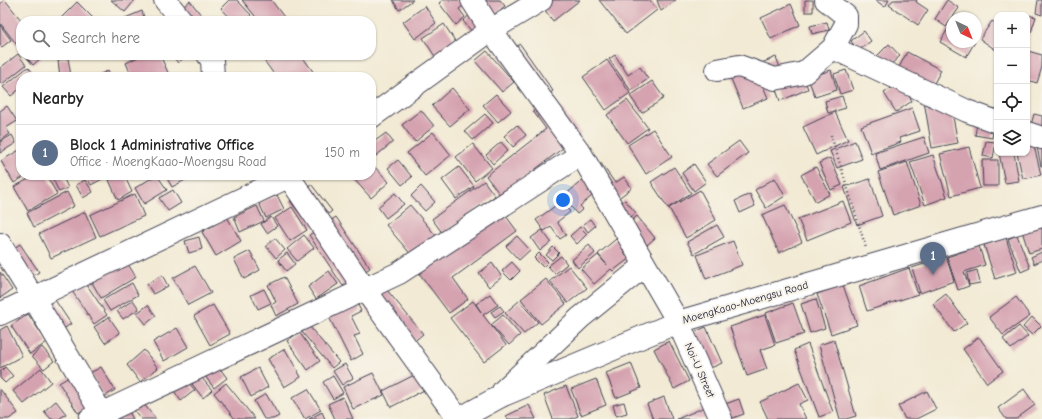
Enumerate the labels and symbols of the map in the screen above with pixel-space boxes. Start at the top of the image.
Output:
north arrow [946,12,982,48]
your location [553,190,573,210]
pin: 1 [920,242,946,275]
street label: MoengKaao-Moengsu Road [681,278,810,327]
street label: Noi-U Street [682,341,718,400]

